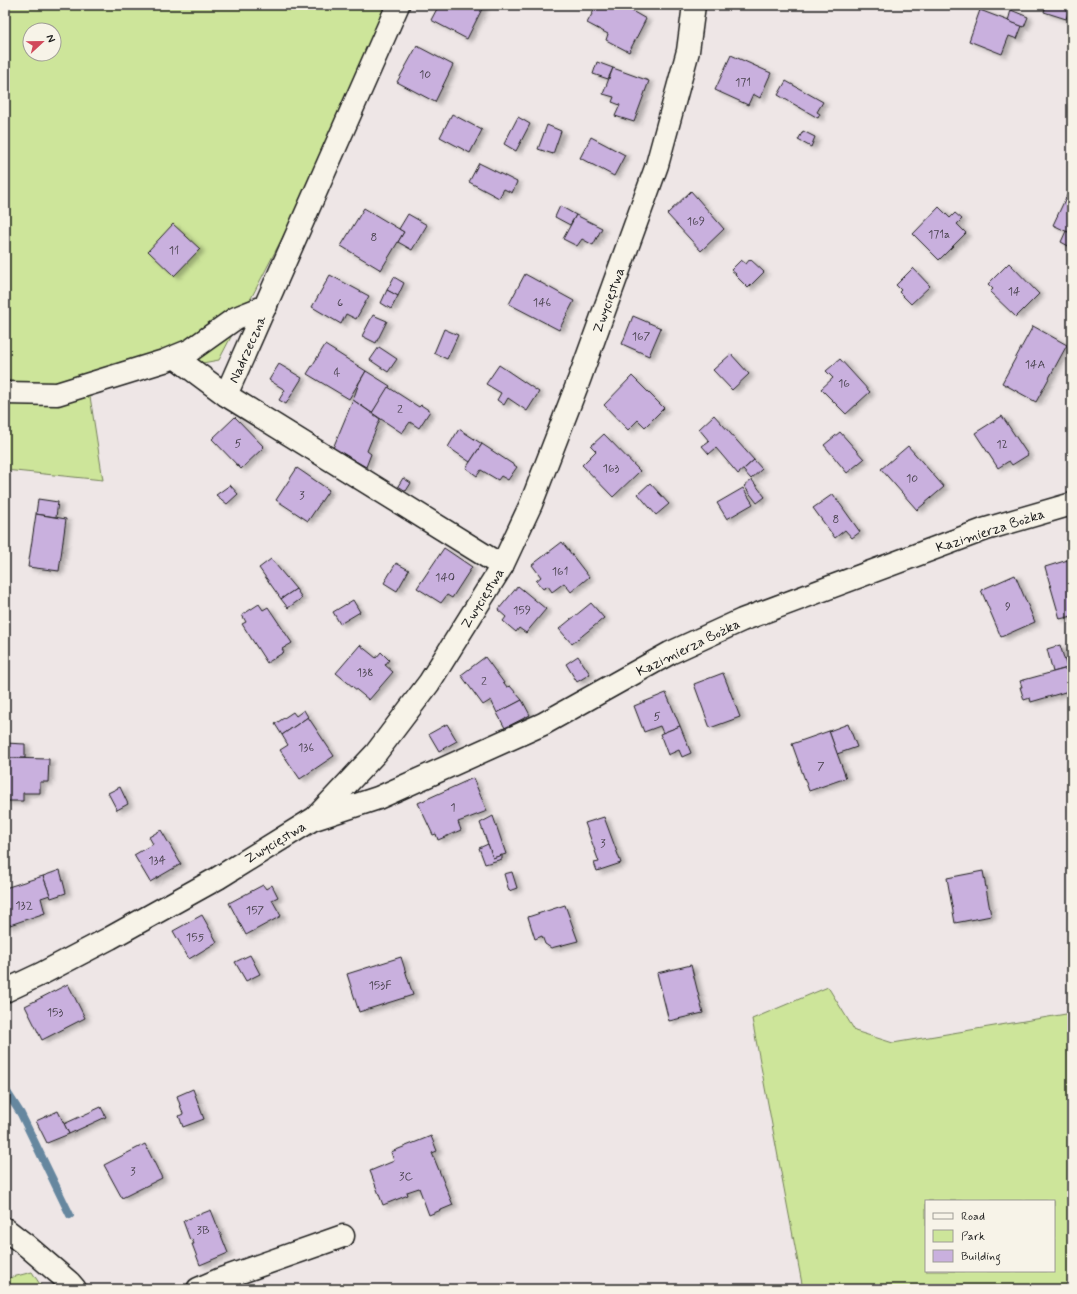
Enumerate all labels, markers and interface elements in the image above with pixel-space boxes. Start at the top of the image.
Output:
north arrow [22,22,62,62]
text: N [42,33,58,45]
house number: 10 [419,67,431,83]
house number: 171 [735,75,751,91]
house number: 169 [687,214,705,230]
house number: 171a [928,227,950,243]
house number: 8 [371,230,377,246]
house number: 11 [169,243,179,259]
street label: Zwycięstwa [589,265,629,336]
house number: 14 [1008,284,1020,300]
house number: 6 [337,295,343,311]
house number: 146 [533,295,551,311]
street label: Nadrzeczna [225,312,271,386]
house number: 167 [632,329,651,345]
house number: 14A [1025,357,1045,373]
house number: 4 [334,365,341,381]
house number: 16 [838,376,850,392]
house number: 2 [397,402,403,418]
house number: 5 [234,436,242,452]
house number: 12 [996,437,1008,453]
house number: 163 [603,461,620,477]
house number: 10 [906,471,918,487]
house number: 3 [299,488,305,504]
street label: Kazimierza Bożka [934,505,1047,557]
house number: 8 [833,512,839,528]
house number: 161 [552,564,568,580]
street label: Zwycięstwa [457,565,509,632]
house number: 140 [435,570,455,586]
house number: 9 [1005,599,1011,615]
house number: 159 [513,603,531,619]
street label: Kazimierza Bożka [634,615,743,681]
house number: 138 [357,665,373,681]
house number: 2 [481,674,487,690]
house number: 5 [653,709,661,725]
house number: 136 [298,740,314,756]
house number: 7 [817,759,825,775]
house number: 1 [450,800,456,816]
street label: Zwycięstwa [241,817,310,868]
house number: 3 [600,836,606,852]
house number: 134 [148,853,166,869]
house number: 132 [15,898,33,914]
house number: 157 [246,903,265,919]
house number: 155 [186,930,205,946]
house number: 153F [368,978,392,994]
house number: 153 [47,1005,63,1021]
house number: 3 [130,1164,136,1180]
house number: 3C [399,1169,413,1185]
legend [925,1200,1055,1272]
text: Road [961,1209,985,1225]
house number: 3B [196,1223,210,1239]
text: Park [961,1229,985,1245]
text: Building [961,1249,1001,1266]

